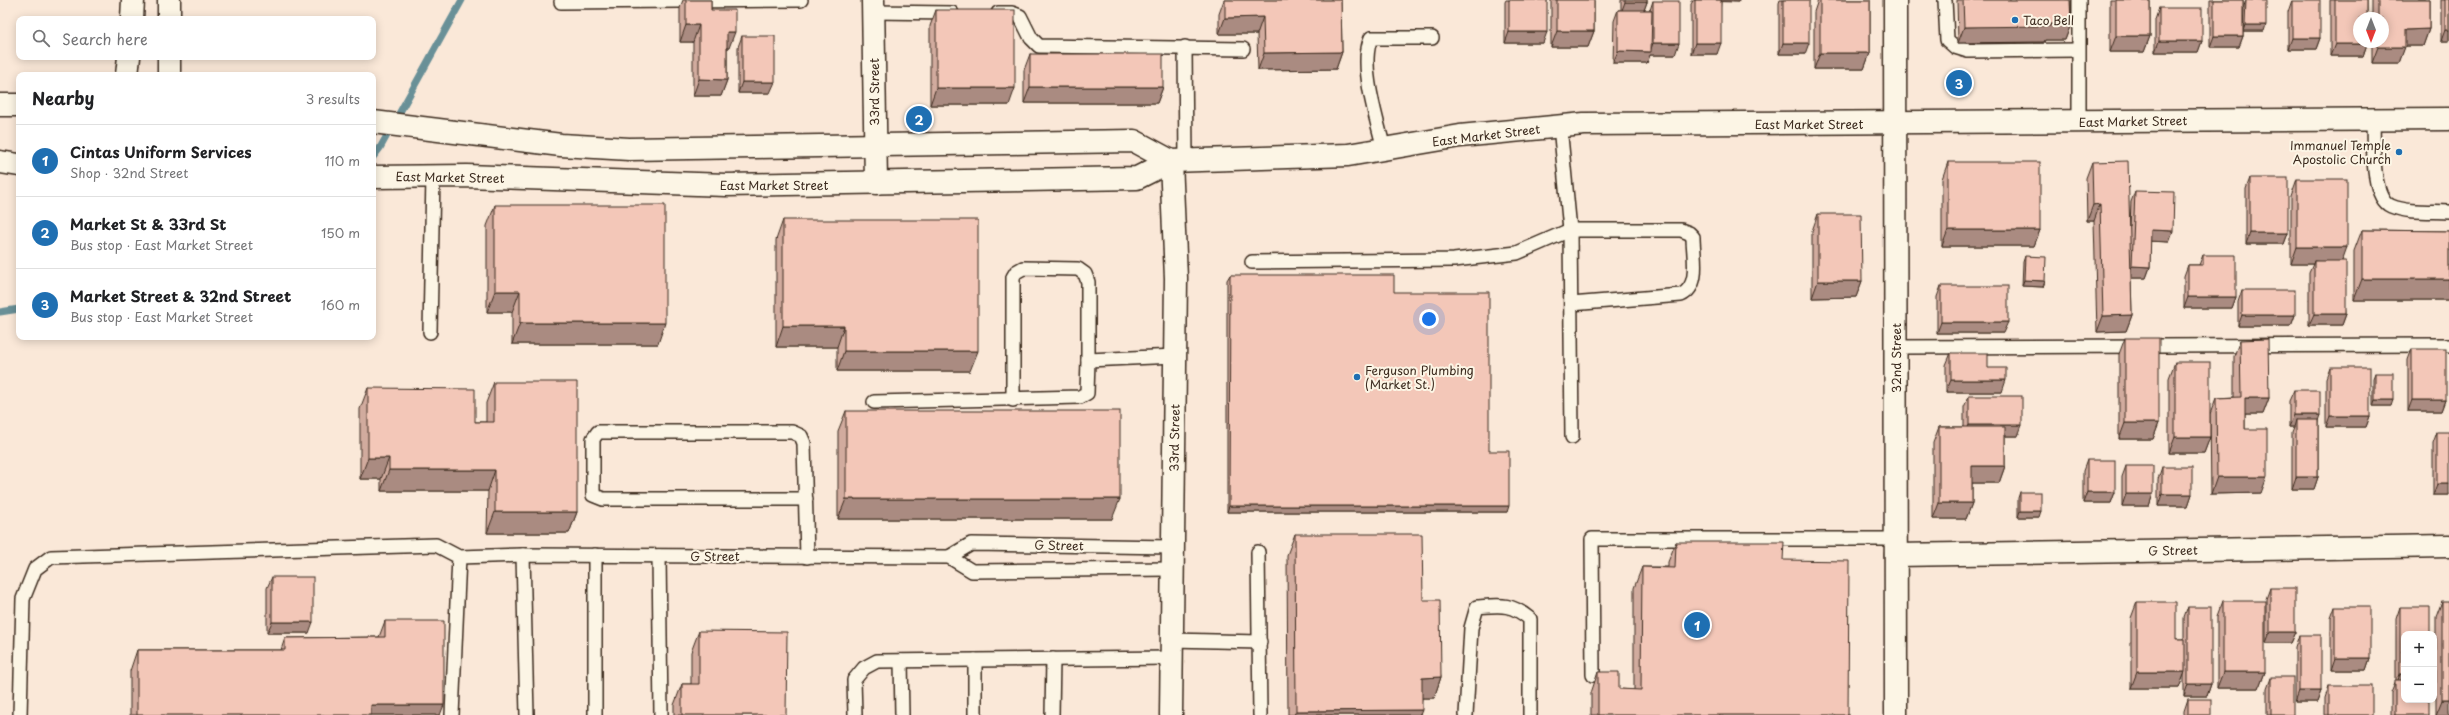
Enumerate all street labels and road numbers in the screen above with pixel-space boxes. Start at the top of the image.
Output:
street label: 33rd Street [865,58,883,126]
street label: East Market Street [2078,111,2188,131]
street label: East Market Street [1755,115,1863,133]
street label: East Market Street [1431,119,1541,151]
street label: East Market Street [395,167,505,187]
street label: East Market Street [720,176,828,194]
street label: 32nd Street [1887,323,1905,393]
street label: 33rd Street [1164,404,1184,472]
street label: G Street [1034,536,1084,554]
street label: G Street [2148,541,2198,559]
street label: G Street [690,547,740,565]

